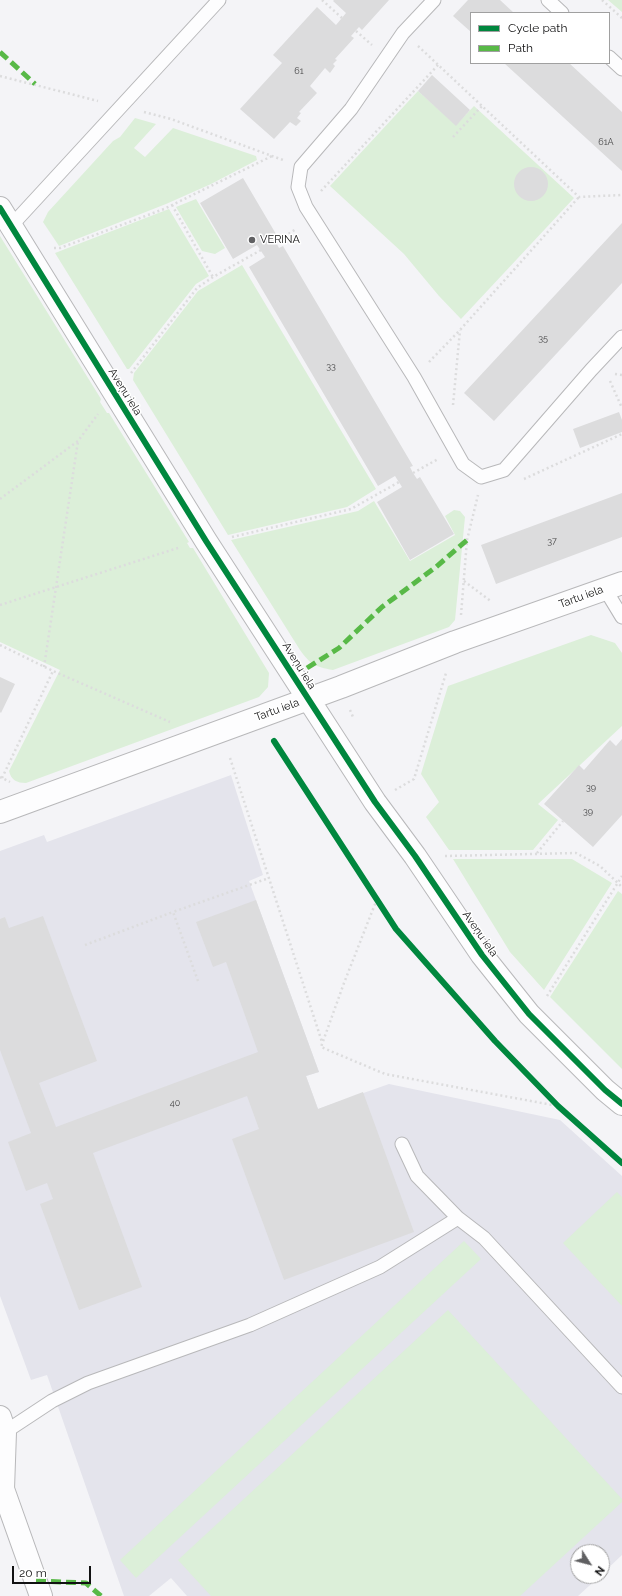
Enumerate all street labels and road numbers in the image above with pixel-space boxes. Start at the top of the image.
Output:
street label: Aveņu iela [105,366,145,418]
street label: Tartu iela [557,583,605,611]
street label: Aveņu iela [279,640,319,692]
street label: Tartu iela [253,696,301,724]
street label: Aveņu iela [459,909,501,959]

